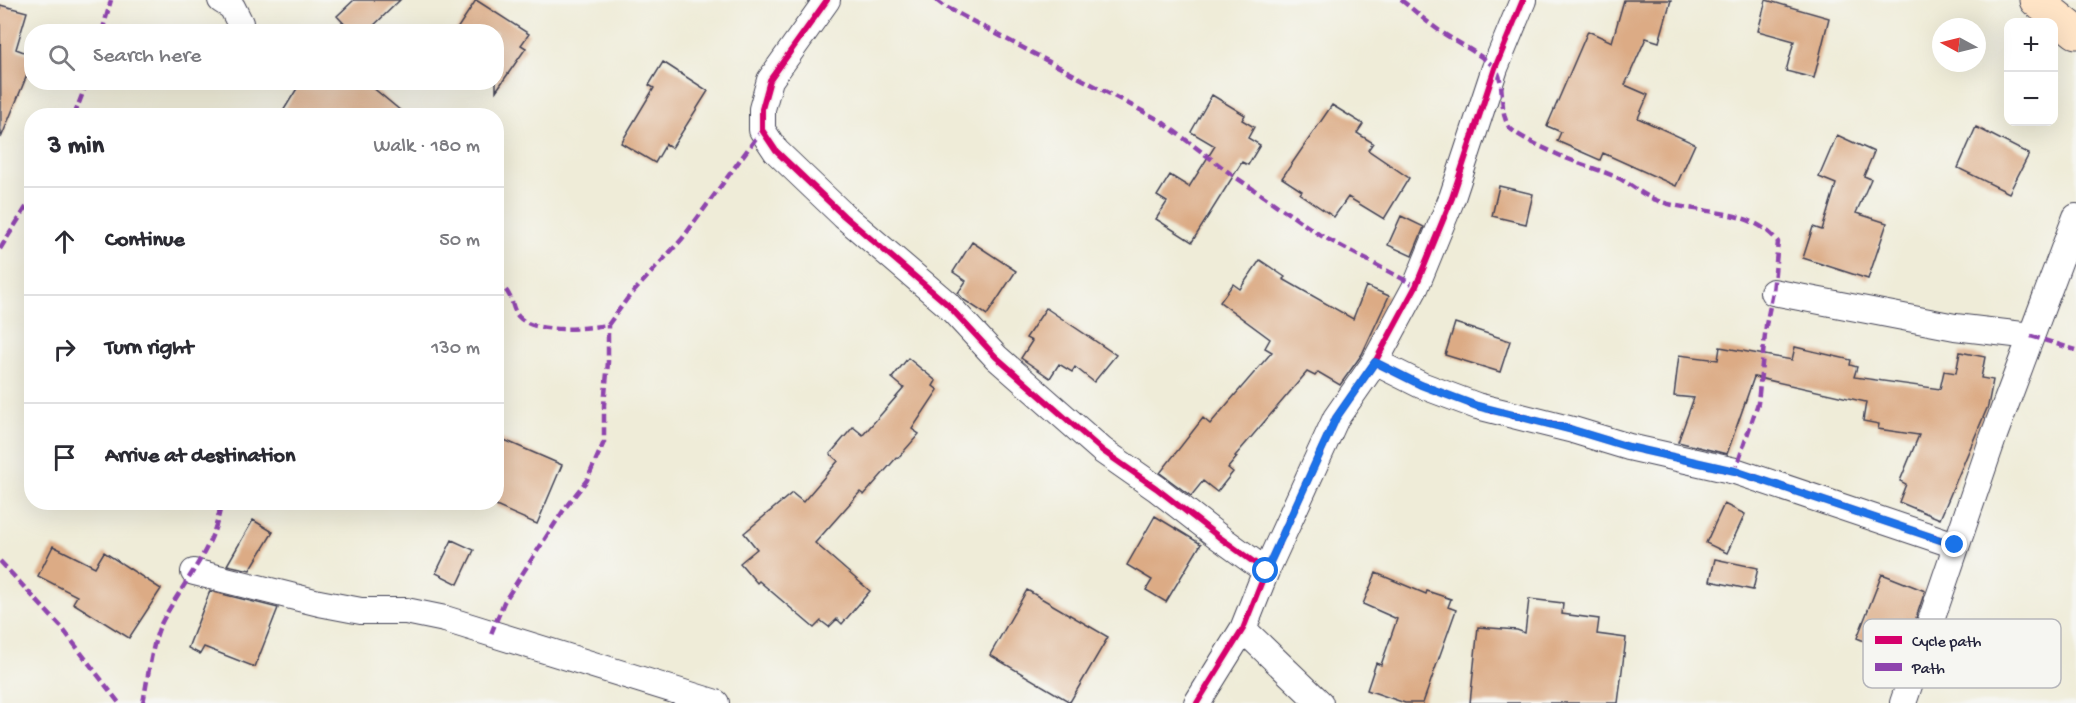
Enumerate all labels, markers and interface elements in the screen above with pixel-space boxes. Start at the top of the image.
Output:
north arrow [1932,18,1986,72]
map controls [2004,18,2058,126]
button: + [2004,18,2058,72]
search box [24,24,504,90]
icon: search [45,41,78,74]
text: Search here [93,44,201,70]
button: − [2004,72,2058,126]
text: 3 min [48,132,104,163]
text: Walk · 180 m [373,136,480,159]
icon: ahead [48,225,81,258]
text: Continue [105,228,185,254]
text: 50 m [439,230,480,253]
icon: right [48,333,81,366]
text: Turn right [105,336,193,362]
text: 130 m [431,338,480,361]
icon: arrive [48,441,81,474]
text: Arrive at destination [105,444,295,470]
route end [1941,531,1967,557]
route start [1252,557,1278,583]
legend [1863,619,2061,688]
text: Cycle path [1912,634,1982,653]
text: Path [1911,661,1945,680]

